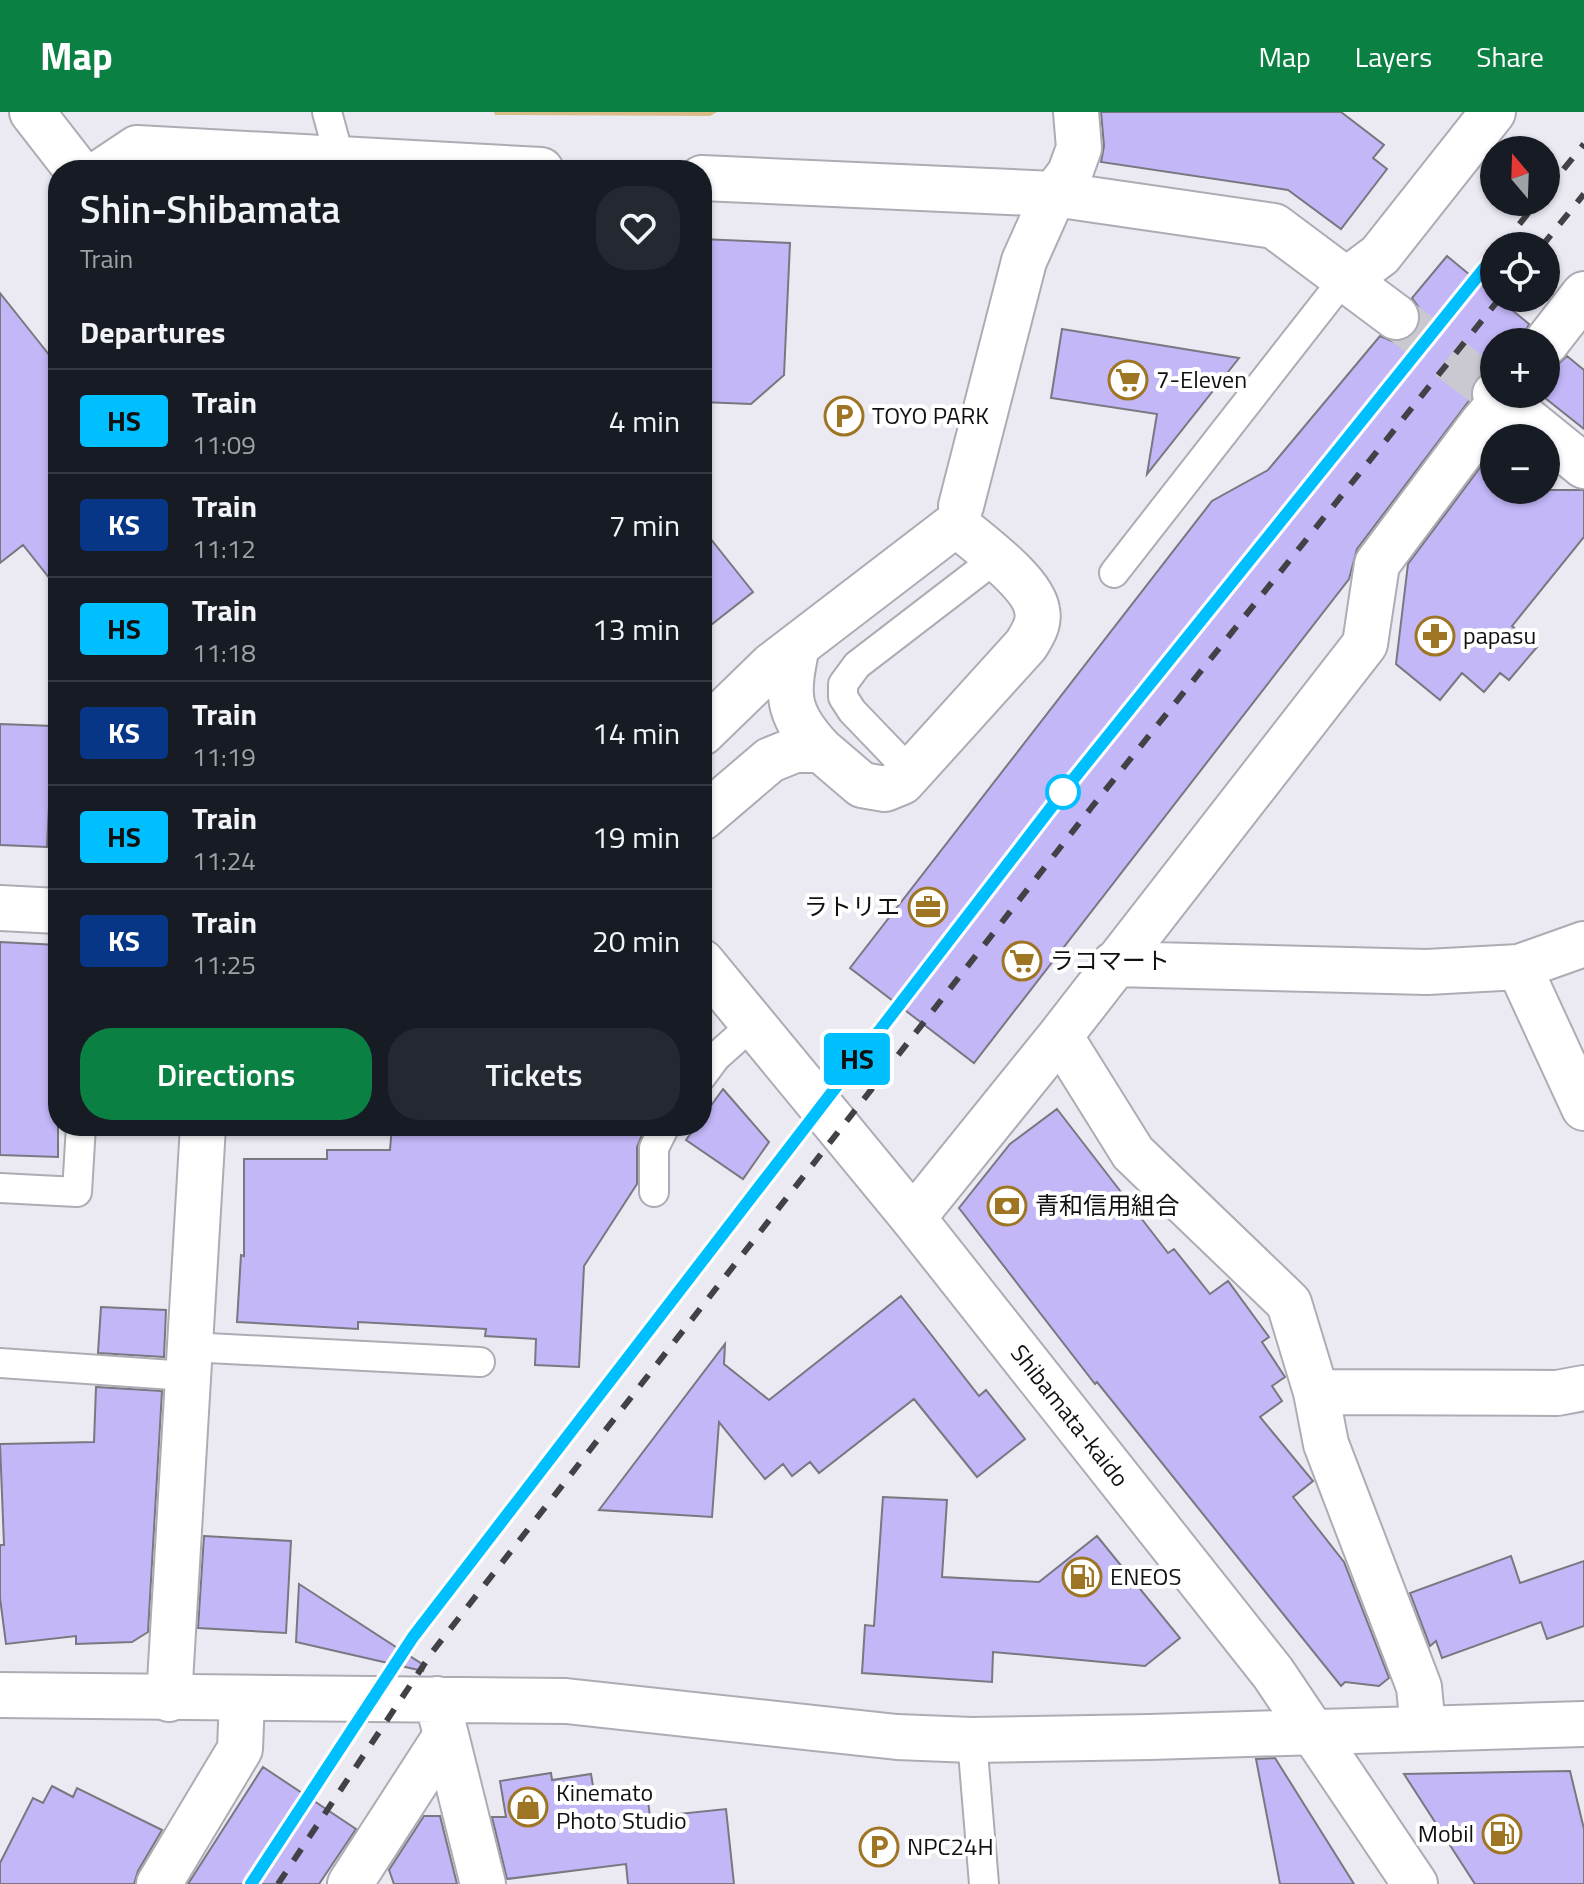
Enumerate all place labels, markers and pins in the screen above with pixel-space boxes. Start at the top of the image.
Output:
supermarket icon: 7-Eleven [1107,359,1149,401]
place label: 7-Eleven [1156,361,1247,397]
parking icon: TOYO PARK [823,395,865,437]
place label: TOYO PARK [872,397,989,433]
pharmacy icon: papasu [1414,615,1456,657]
place label: papasu [1463,617,1536,653]
unlabelled marker [1046,775,1080,809]
office icon: ラトリエ [907,886,949,928]
place label: ラトリエ [804,888,900,924]
supermarket icon: ラコマート [1001,940,1043,982]
place label: ラコマート [1050,942,1170,978]
bank icon: 青和信用組合 [986,1185,1028,1227]
place label: 青和信用組合 [1035,1187,1179,1223]
fuel station icon: ENEOS [1061,1556,1103,1598]
place label: ENEOS [1110,1558,1181,1594]
place label: Kinemato Photo Studio [556,1774,687,1838]
shop icon: Kinemato Photo Studio [507,1786,549,1828]
fuel station icon: Mobil [1481,1813,1523,1855]
place label: Mobil [1418,1815,1474,1851]
parking icon: NPC24H [858,1826,900,1868]
place label: NPC24H [907,1828,994,1864]

